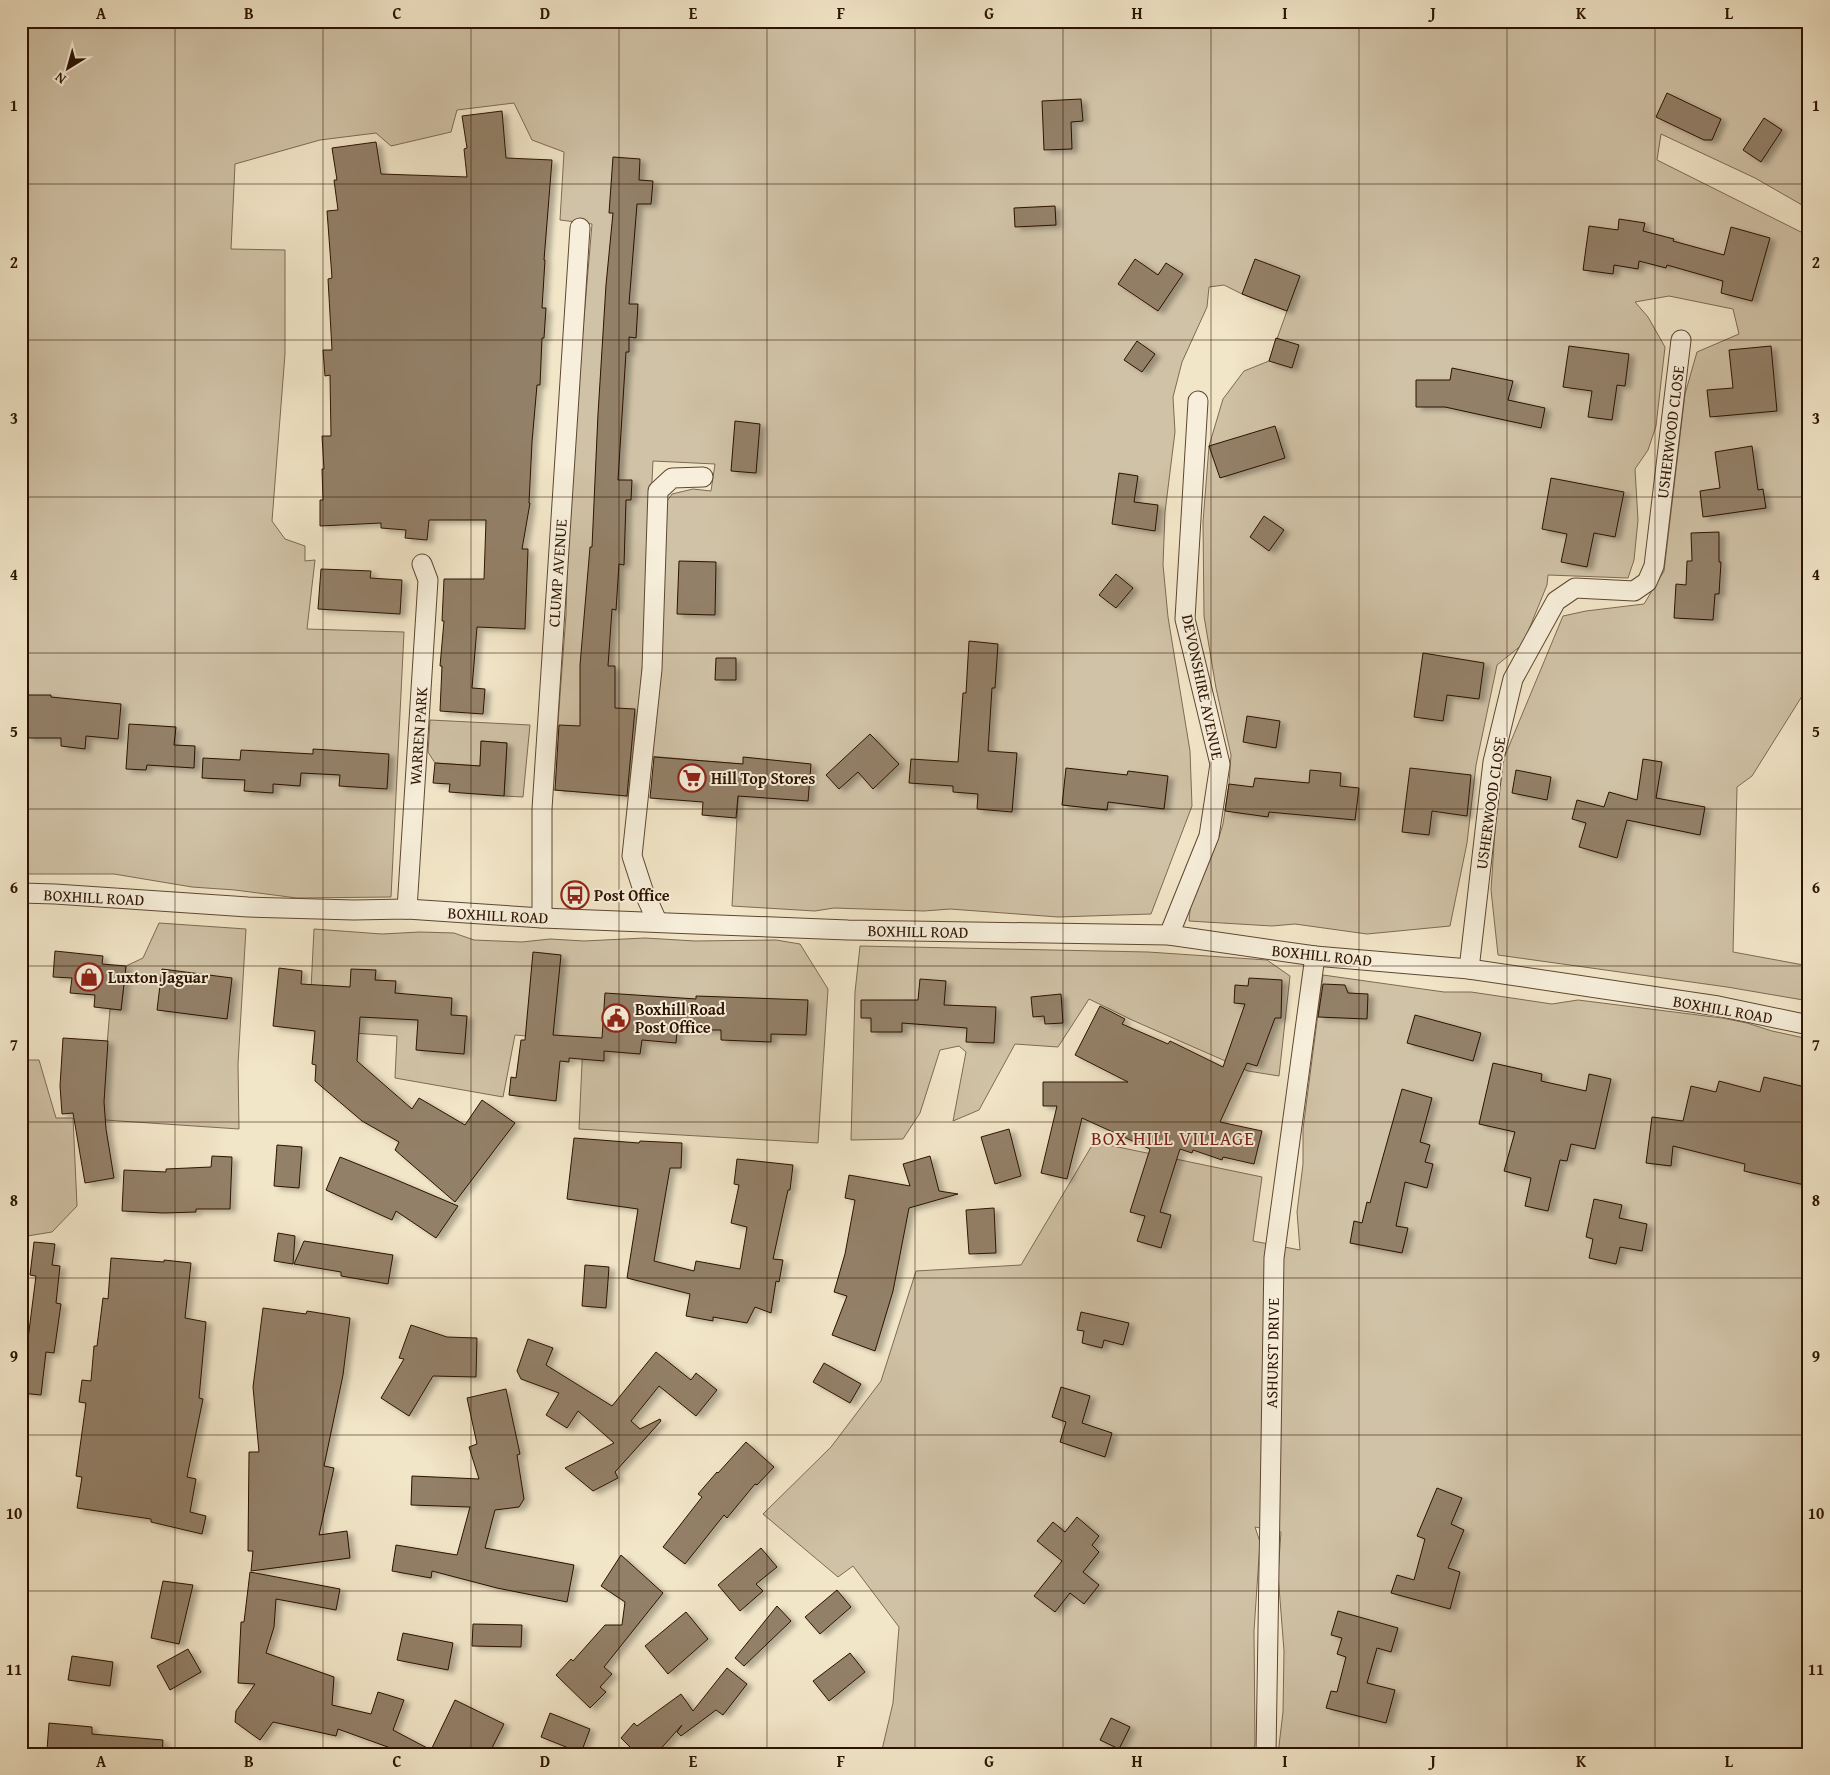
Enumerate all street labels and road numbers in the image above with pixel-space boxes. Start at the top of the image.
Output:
street label: USHERWOOD CLOSE [1650,364,1690,500]
street label: CLUMP AVENUE [541,518,573,628]
street label: DEVONSHIRE AVENUE [1176,612,1230,762]
street label: WARREN PARK [403,685,433,786]
street label: USHERWOOD CLOSE [1469,735,1511,871]
street label: BOXHILL ROAD [43,882,145,912]
street label: BOXHILL ROAD [447,900,549,930]
street label: BOXHILL ROAD [867,918,969,944]
street label: BOXHILL ROAD [1271,938,1374,972]
street label: BOXHILL ROAD [1671,988,1775,1030]
street label: ASHURST DRIVE [1259,1297,1285,1409]

